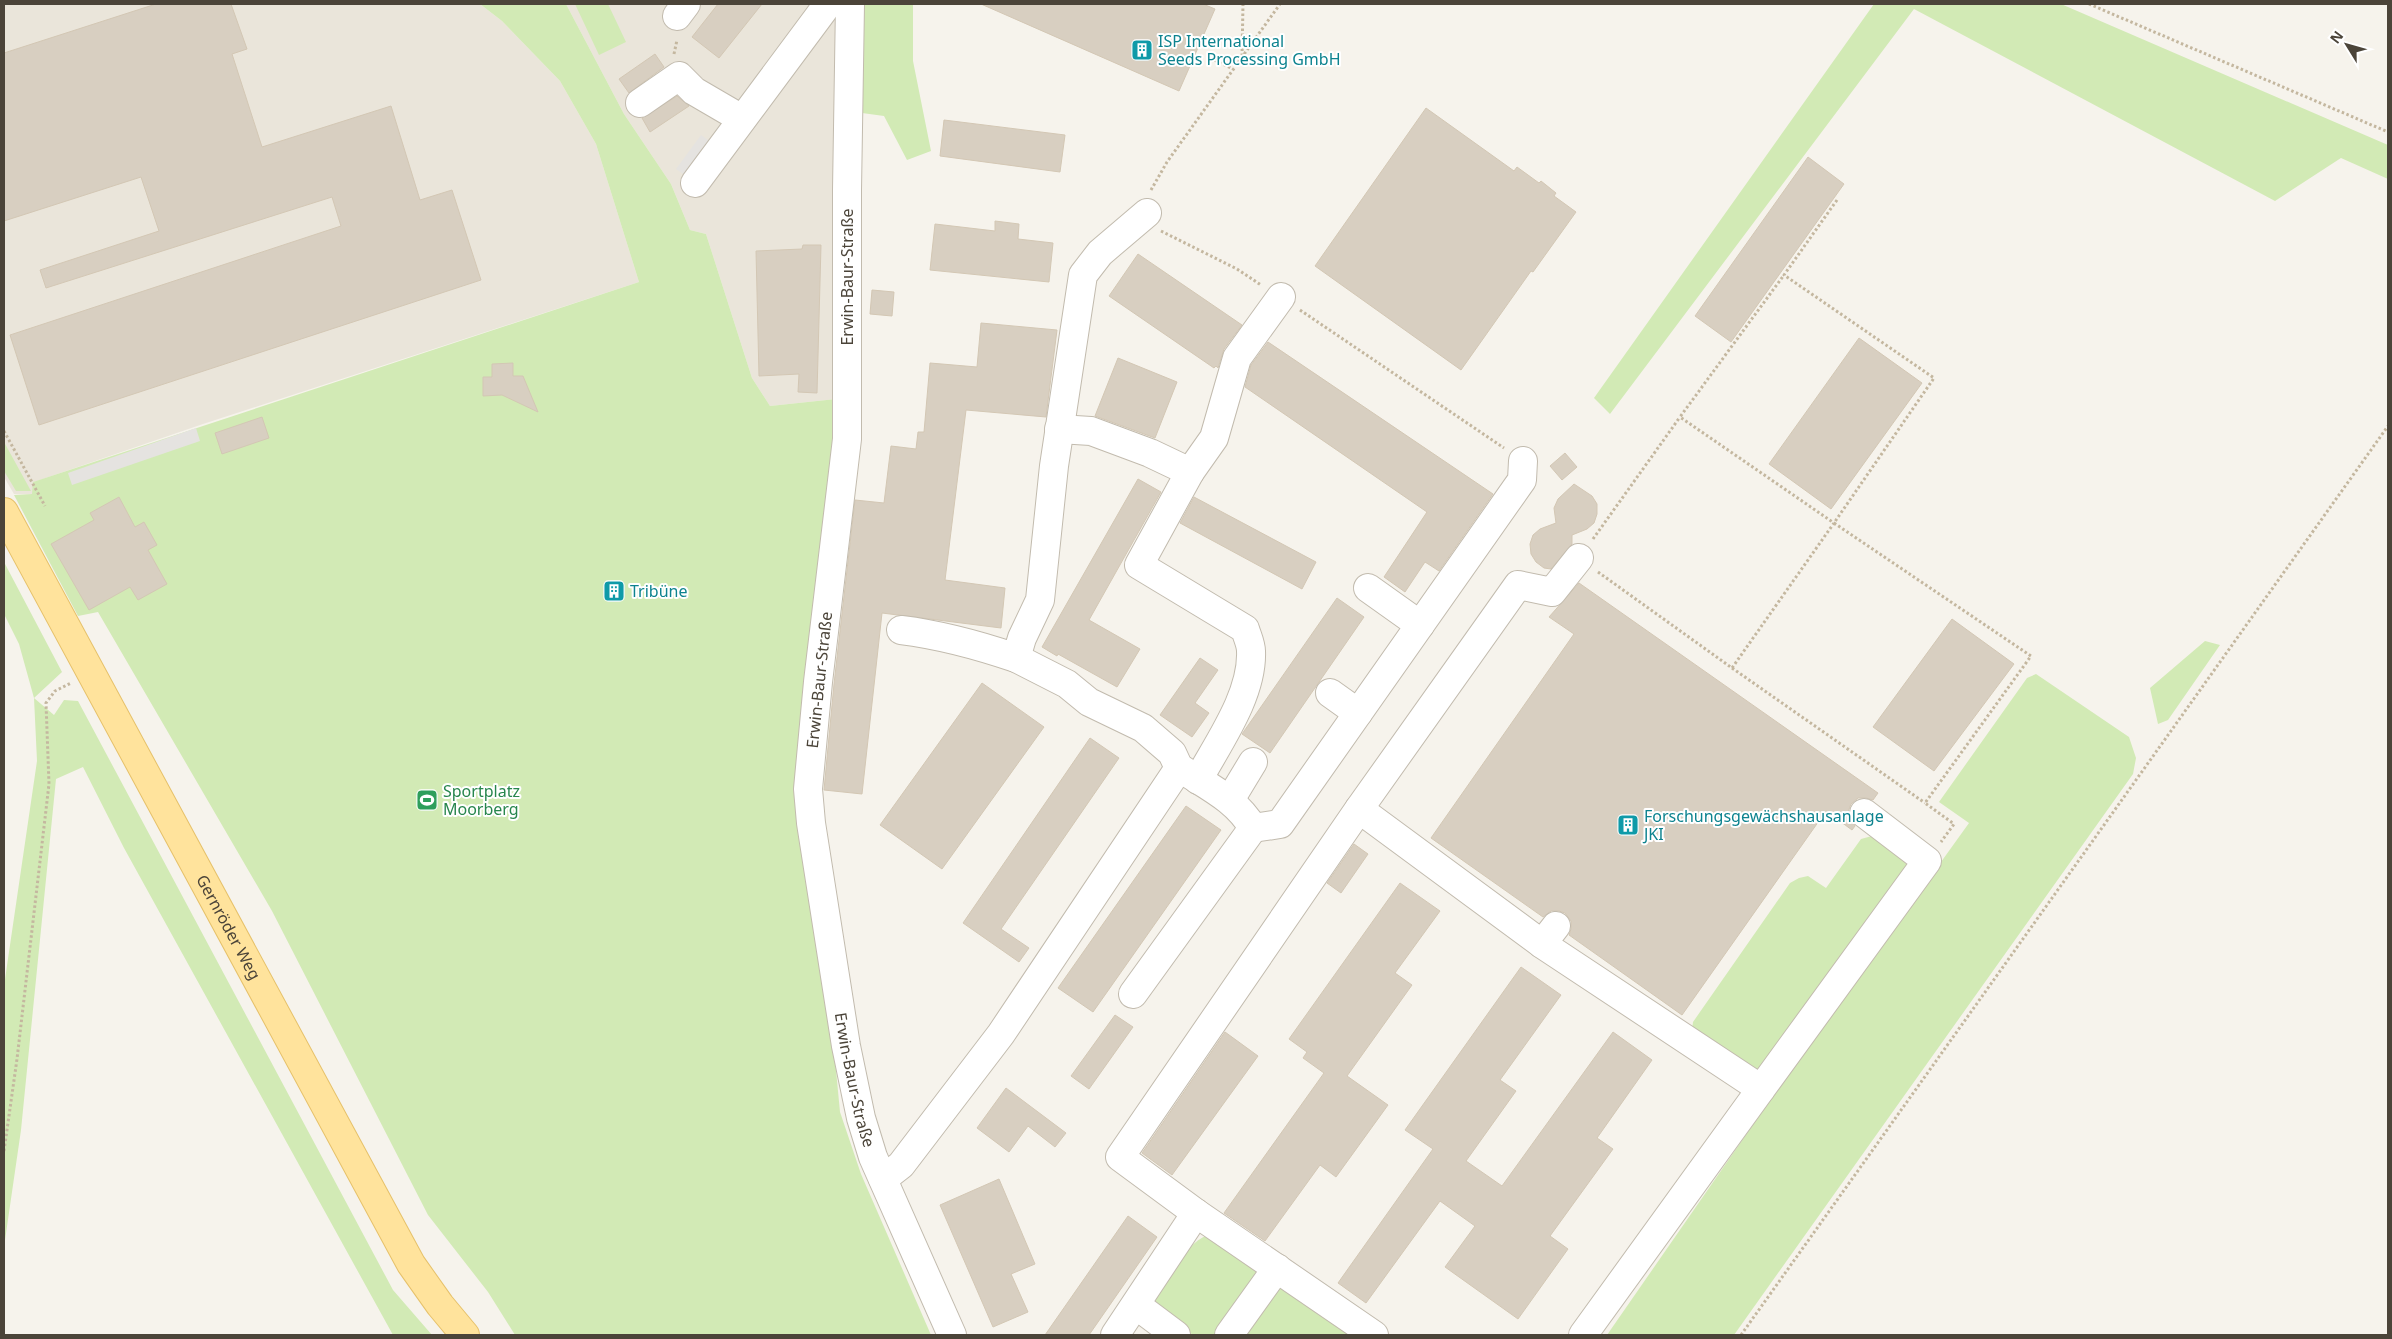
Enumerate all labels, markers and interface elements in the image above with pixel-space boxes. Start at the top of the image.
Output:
north arrow [2322,20,2372,70]
text: N [2325,27,2347,47]
place label: ISP International Seeds Processing GmbH [1158,30,1341,70]
building icon: ISP International Seeds Processing GmbH [1130,38,1154,62]
street label: Erwin-Baur-Straße [836,208,858,346]
building icon: Tribüne [602,579,626,603]
place label: Tribüne [630,580,687,602]
street label: Erwin-Baur-Straße [801,611,837,749]
place label: Sportplatz Moorberg [443,780,520,820]
sports icon: Sportplatz Moorberg [415,788,439,812]
place label: Forschungsgewächshausanlage JKI [1642,805,1884,845]
building icon: Forschungsgewächshausanlage JKI [1616,813,1640,837]
street label: Gernröder Weg [191,871,266,983]
street label: Erwin-Baur-Straße [830,1011,880,1150]

